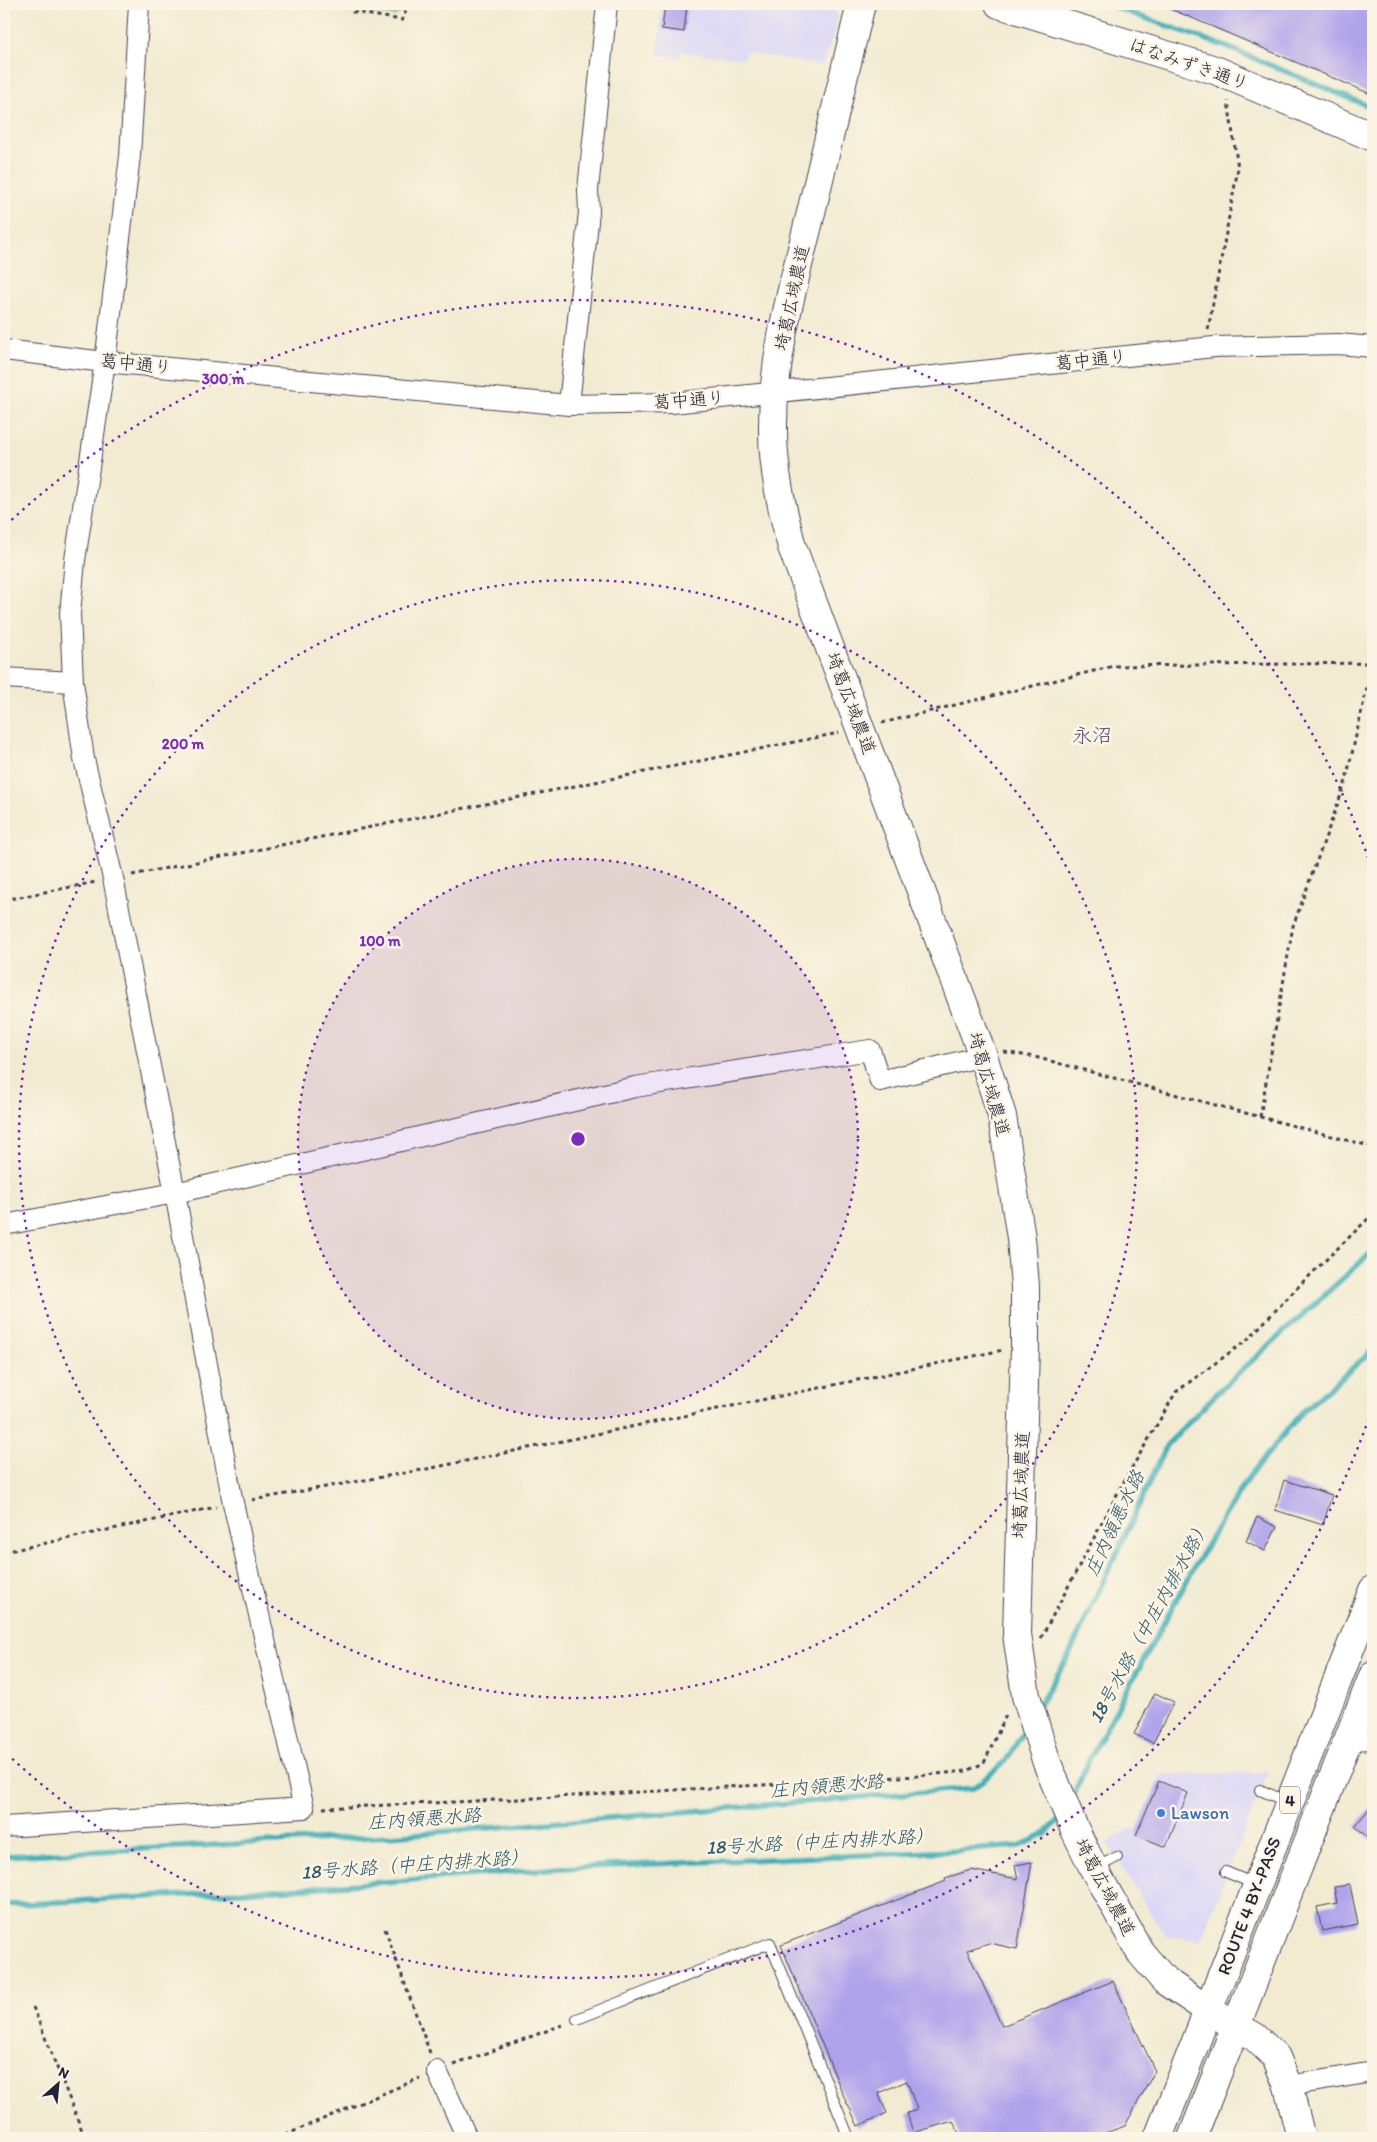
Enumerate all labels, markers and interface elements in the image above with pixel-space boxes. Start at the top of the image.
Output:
street label: はなみずき通り [1126,33,1252,95]
street label: 埼葛広域農道 [770,243,814,353]
street label: 葛中通り [1054,345,1128,375]
street label: 葛中通り [99,349,173,379]
text: 300 m [202,370,245,388]
street label: 葛中通り [652,387,726,413]
street label: 埼葛広域農道 [821,649,881,757]
district label: 永沼 [1072,723,1112,747]
text: 200 m [162,735,205,753]
text: 100 m [359,932,401,950]
street label: 埼葛広域農道 [964,1029,1014,1139]
centre of rings [569,1130,587,1148]
street label: 埼葛広域農道 [1008,1431,1034,1539]
water label: 庄内領悪水路 [1080,1466,1149,1580]
water label: 18号水路（中庄内排水路） [1084,1516,1215,1727]
water label: 庄内領悪水路 [769,1769,886,1802]
road number: 4 [1280,1786,1300,1814]
place label: Lawson [1171,1802,1229,1824]
water label: 庄内領悪水路 [366,1803,483,1834]
marker: Lawson [1155,1807,1167,1819]
water label: 18号水路（中庄内排水路） [705,1824,935,1859]
street label: 埼葛広域農道 [1070,1834,1140,1940]
street label: ROUTE 4 BY-PASS [1213,1834,1285,1978]
water label: 18号水路（中庄内排水路） [300,1845,530,1884]
north arrow [32,2060,82,2110]
text: N [56,2063,72,2083]

